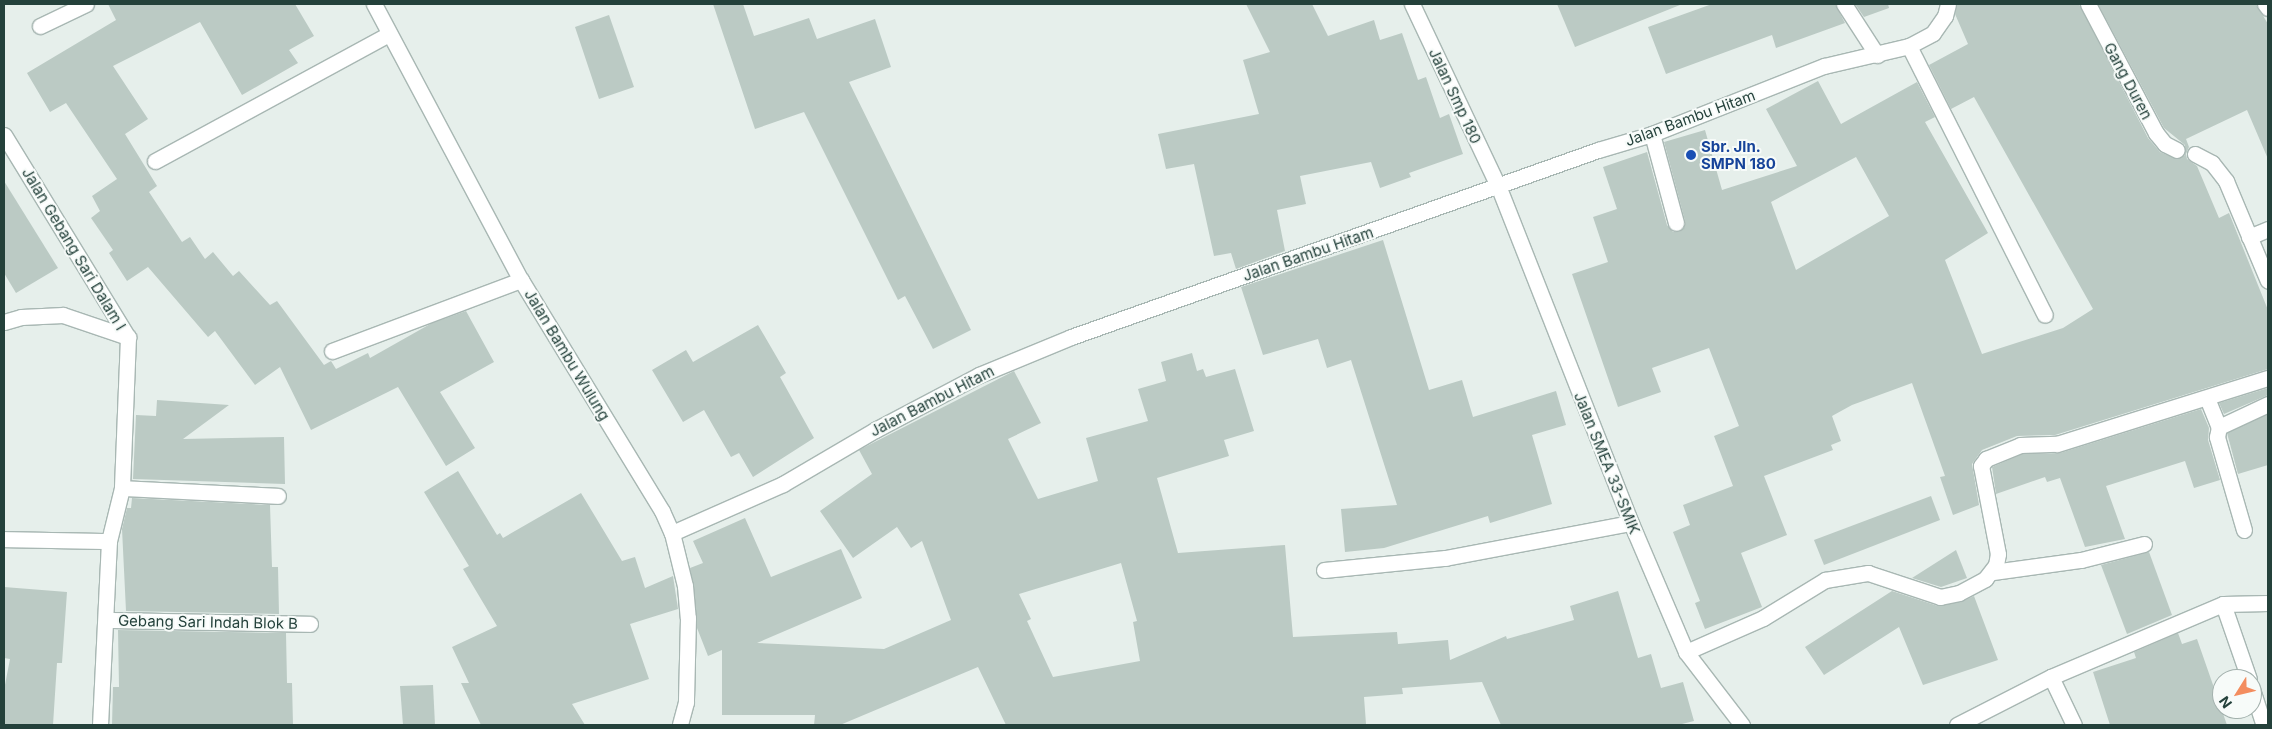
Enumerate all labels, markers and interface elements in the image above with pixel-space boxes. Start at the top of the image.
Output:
street label: Gang Duren [2100,39,2156,123]
street label: Jalan Smp 180 [1425,45,1485,147]
street label: Jalan Bambu Hitam [1623,86,1757,150]
place label: Sbr. Jln. SMPN 180 [1701,137,1776,172]
marker: Sbr. Jln. SMPN 180 [1685,149,1697,161]
street label: Jalan Gebang Sari Dalam I [18,164,130,334]
street label: Jalan Bambu Hitam [1240,223,1376,285]
street label: Jalan Bambu Wulung [521,286,613,424]
street label: Jalan Bambu Hitam [867,362,997,440]
street label: Jalan SMEA 33-SMIK [1570,389,1644,537]
street label: Gebang Sari Indah Blok B [118,611,298,633]
north arrow [2212,669,2262,719]
text: N [2215,693,2235,712]

